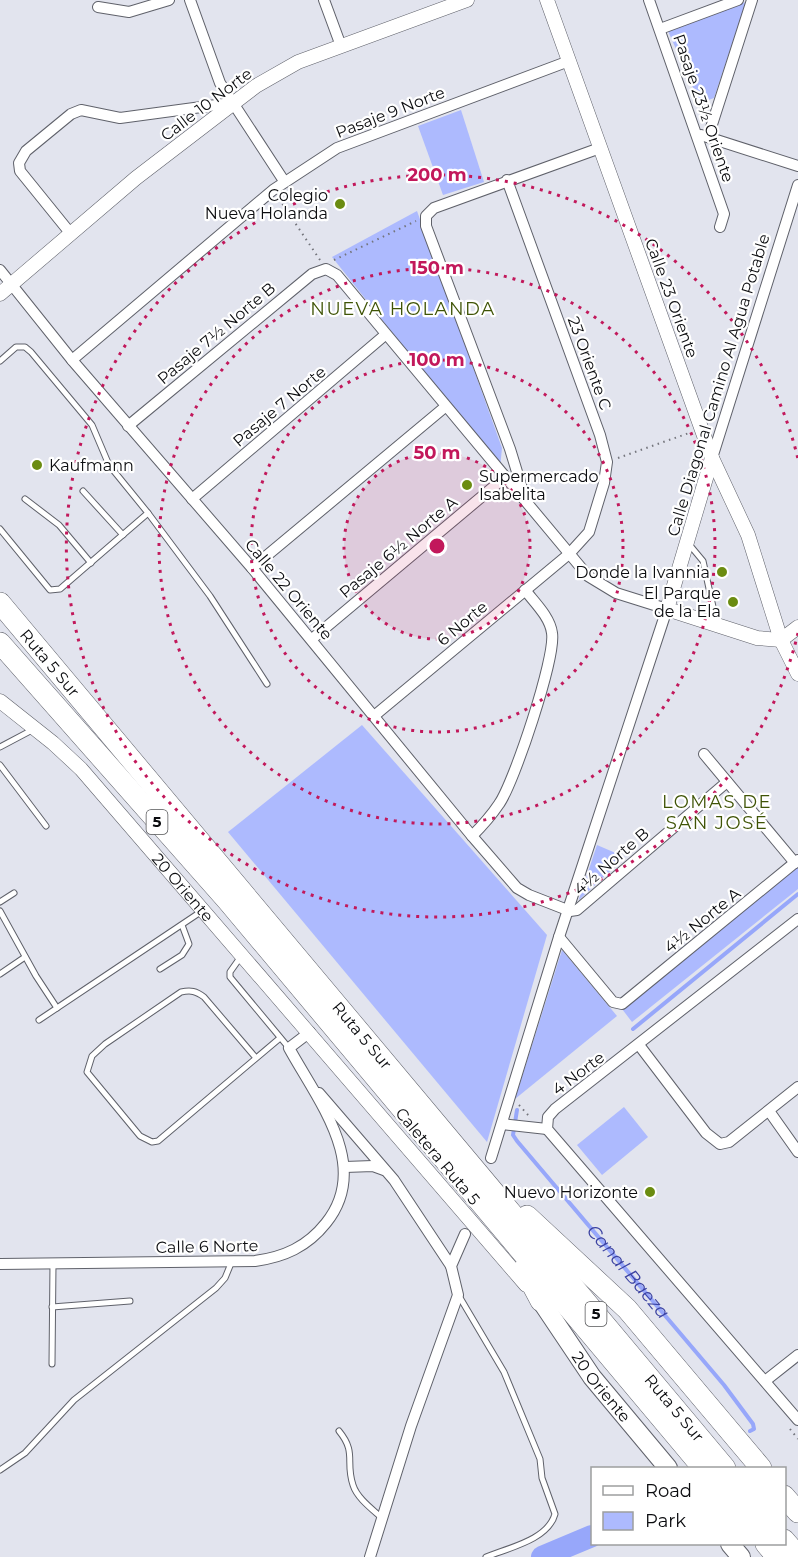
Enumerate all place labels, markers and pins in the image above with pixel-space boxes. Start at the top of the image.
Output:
place label: Colegio Nueva Holanda [205,186,328,223]
marker: Colegio Nueva Holanda [333,197,347,211]
place label: Kaufmann [49,456,134,475]
marker: Kaufmann [30,458,44,472]
place label: Supermercado Isabelita [479,467,599,504]
marker: Supermercado Isabelita [460,478,474,492]
centre of rings [427,536,447,556]
place label: Donde la Ivannia [575,563,710,582]
marker: Donde la Ivannia [715,565,729,579]
place label: El Parque de la Ela [644,584,721,621]
marker: El Parque de la Ela [726,595,740,609]
place label: Nuevo Horizonte [504,1183,638,1202]
marker: Nuevo Horizonte [643,1185,657,1199]

